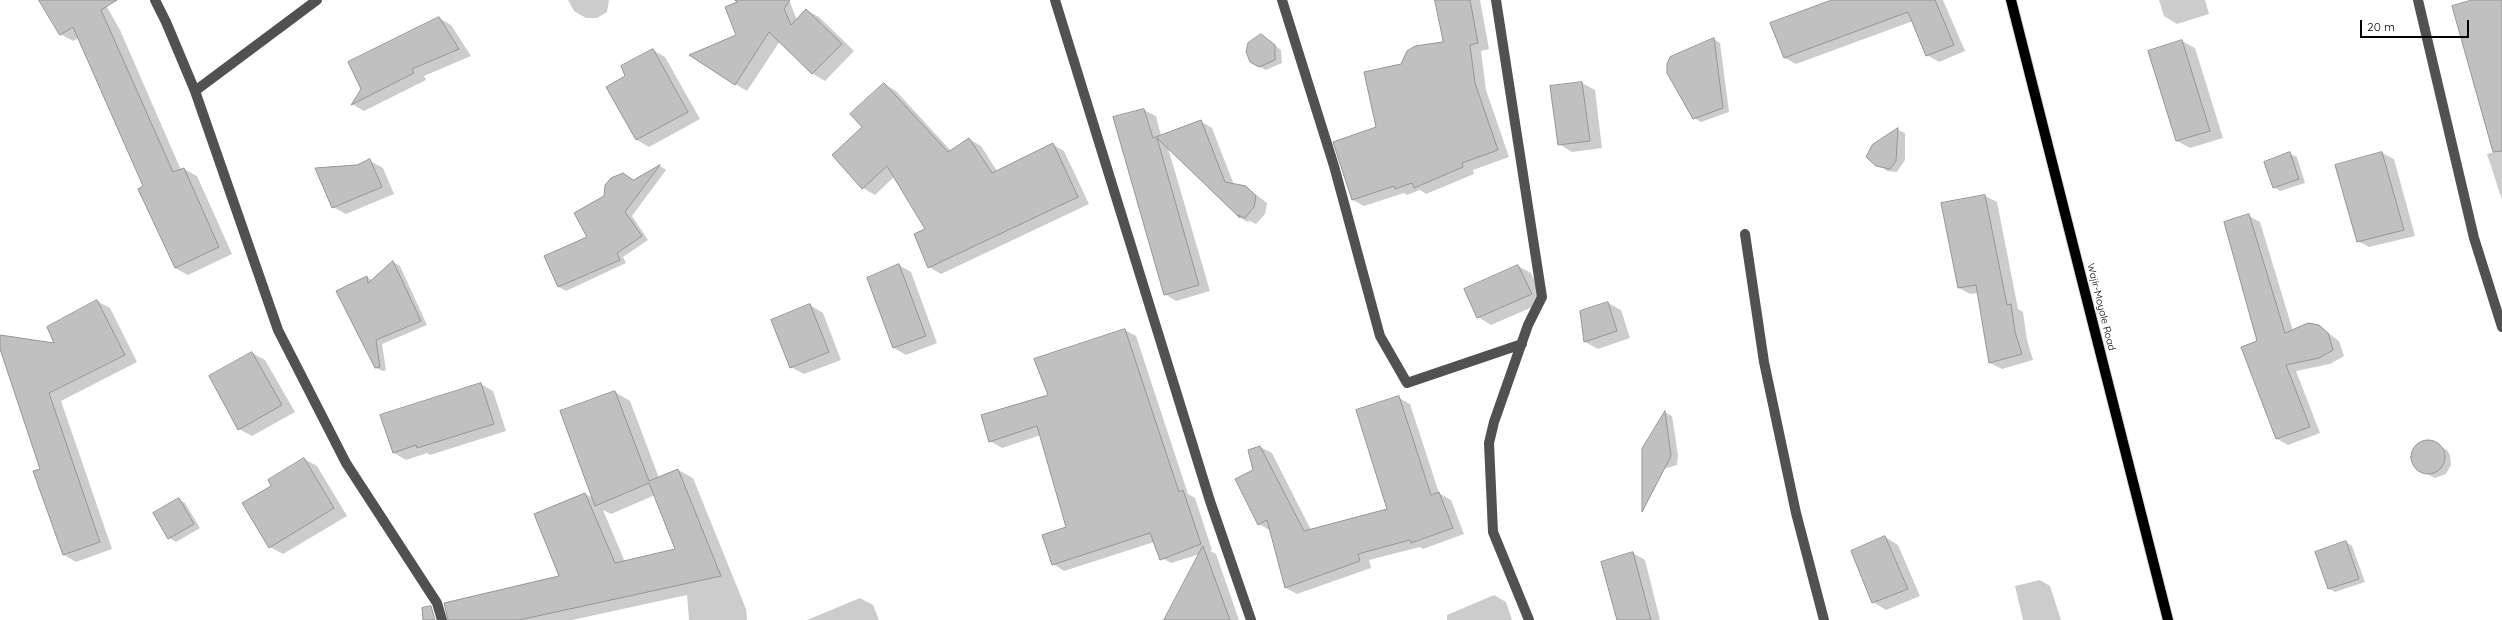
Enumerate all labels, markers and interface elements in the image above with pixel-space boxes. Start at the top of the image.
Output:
scale bar [2362,12,2471,38]
text: 20 m [2367,19,2395,34]
street label: Wajir-Moyale Road [2084,262,2118,352]

